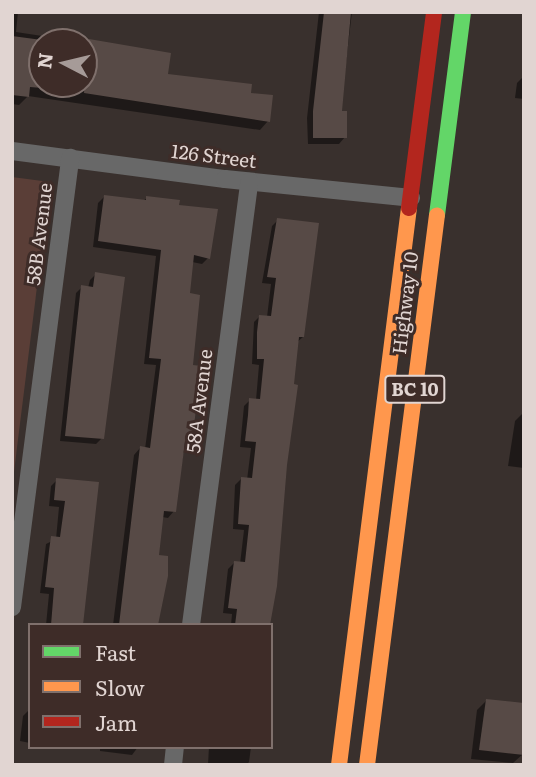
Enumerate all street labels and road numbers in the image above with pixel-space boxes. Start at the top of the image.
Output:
street label: 126 Street [170,139,258,173]
street label: 58B Avenue [21,181,57,287]
street label: Highway 10 [387,250,423,356]
street label: 58A Avenue [181,348,217,454]
road number: BC 10 [384,374,446,404]

